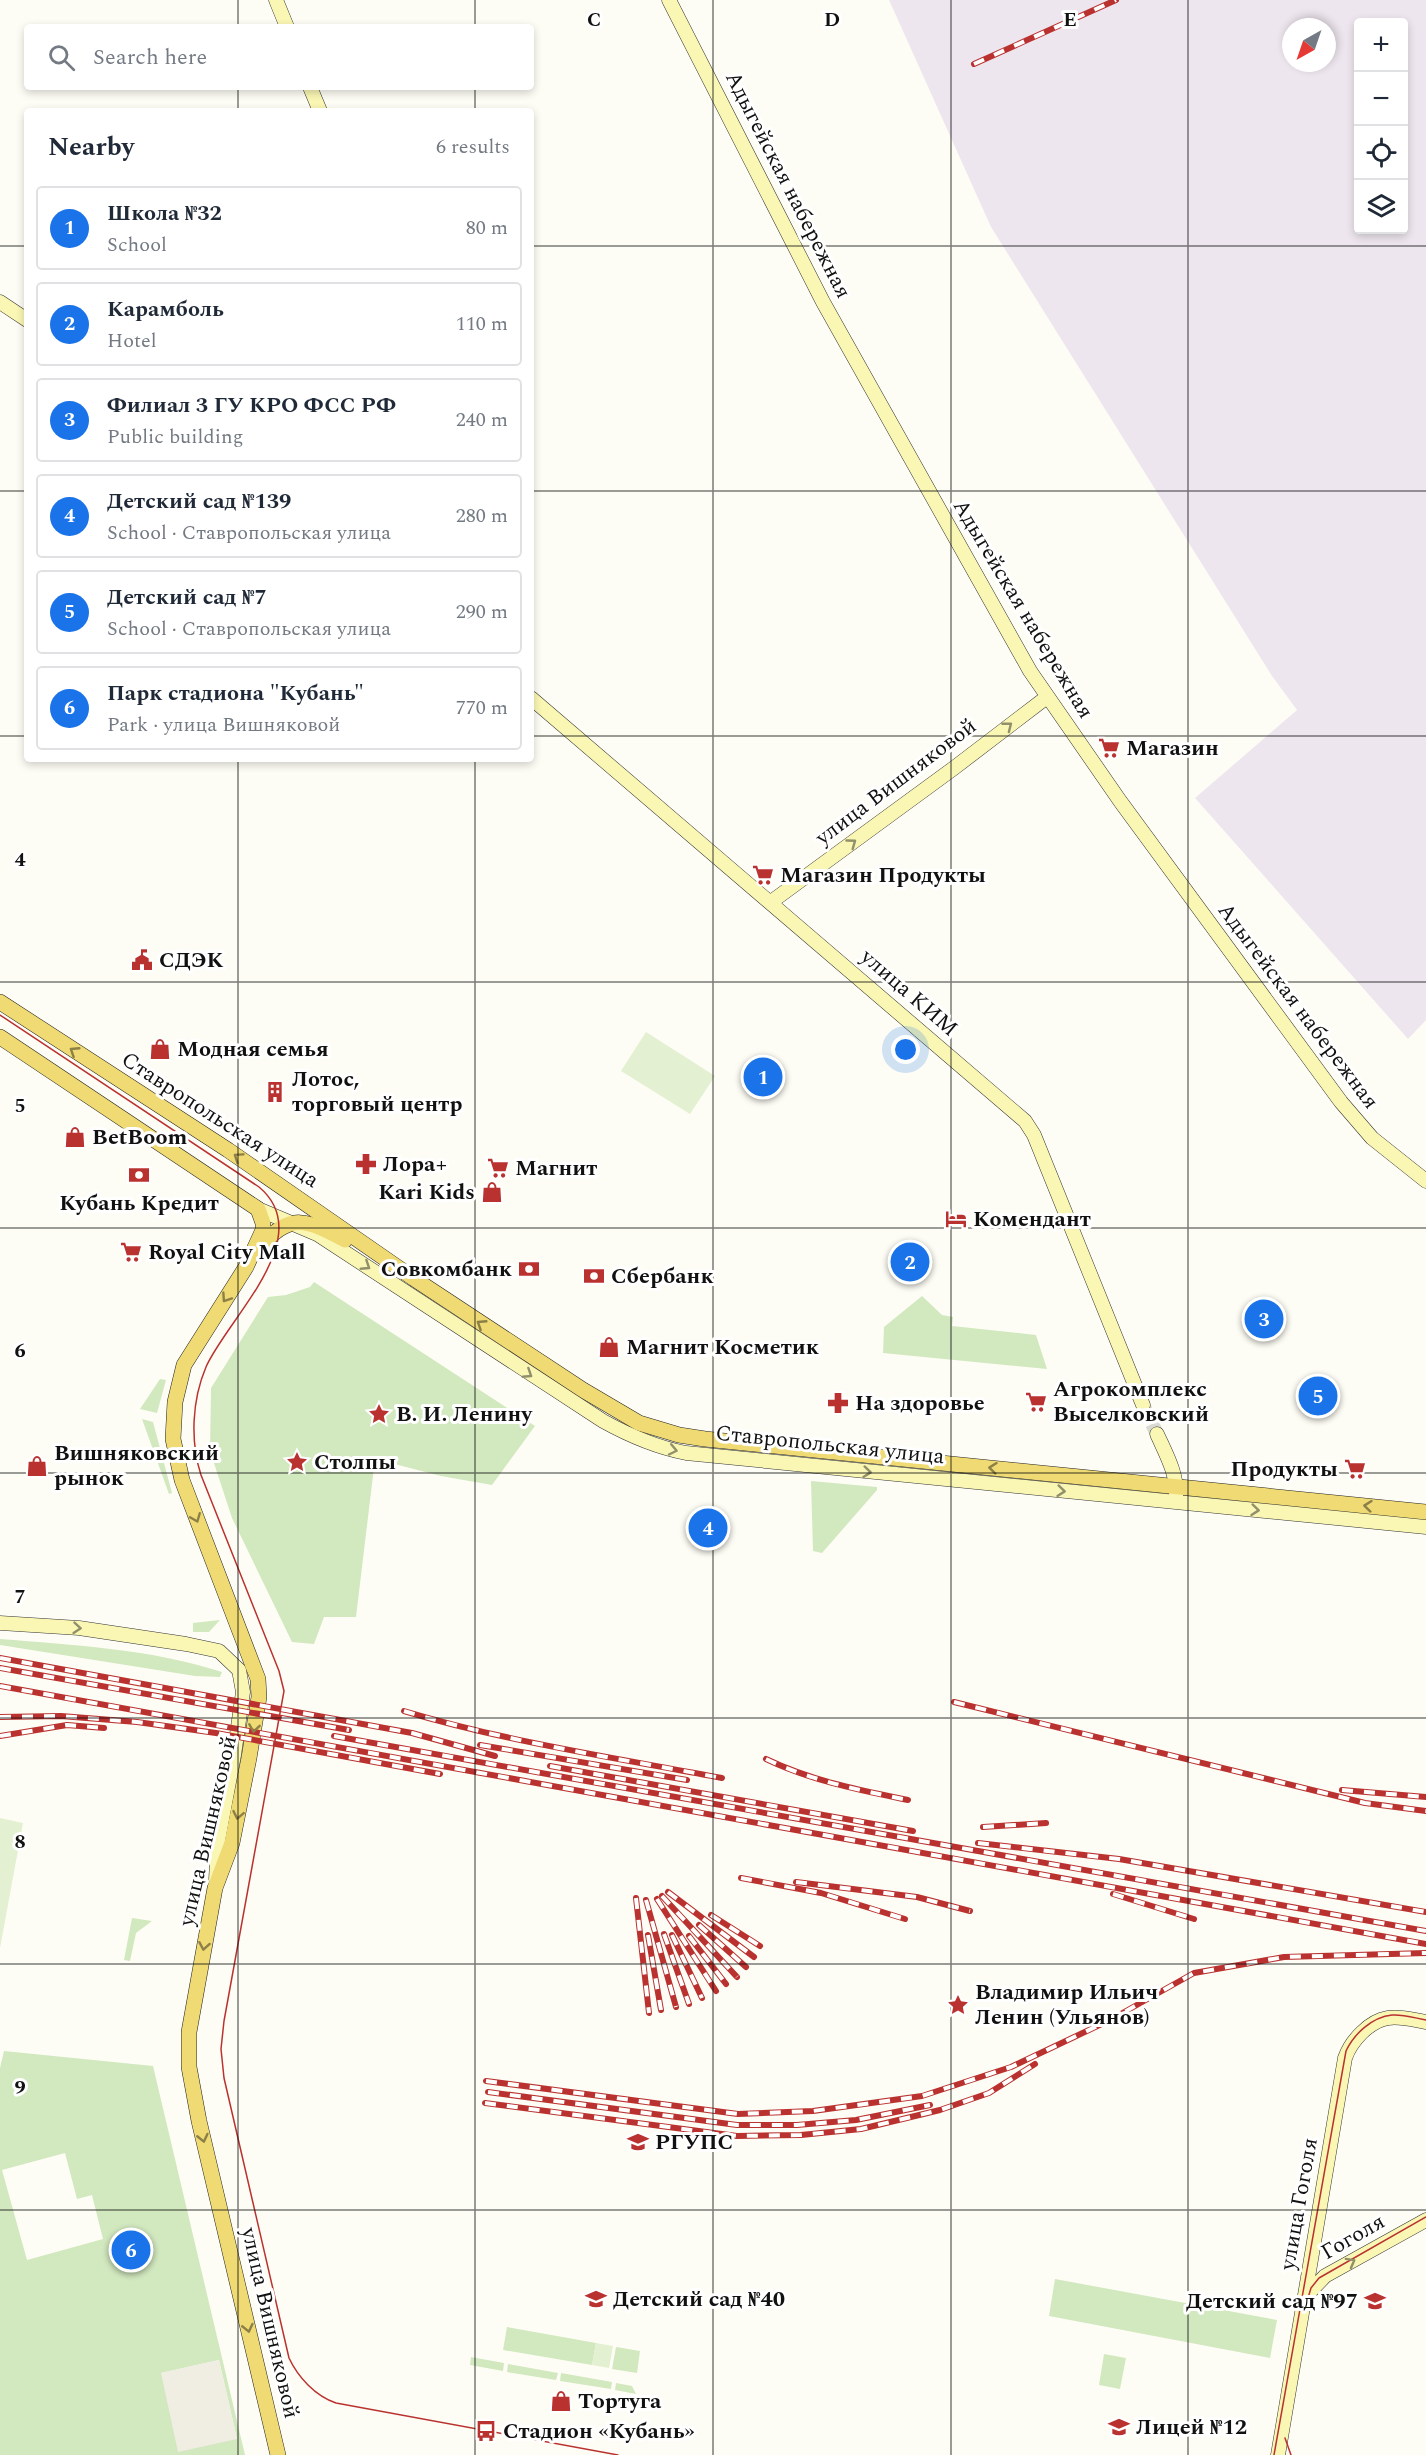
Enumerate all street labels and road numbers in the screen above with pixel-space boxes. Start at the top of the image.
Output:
street label: Адыгейская набережная [716,66,860,304]
street label: Адыгейская набережная [944,493,1102,725]
street label: улица Вишняковой [807,710,984,854]
street label: Адыгейская набережная [1209,896,1387,1116]
street label: улица КИМ [852,941,965,1045]
street label: Ставропольская улица [115,1044,326,1197]
street label: Ставропольская улица [714,1417,946,1473]
street label: улица Вишняковой [170,1732,246,1931]
street label: улица Гоголя [1271,2135,1327,2274]
street label: Гоголя [1315,2205,1391,2269]
street label: улица Вишняковой [232,2223,308,2422]

